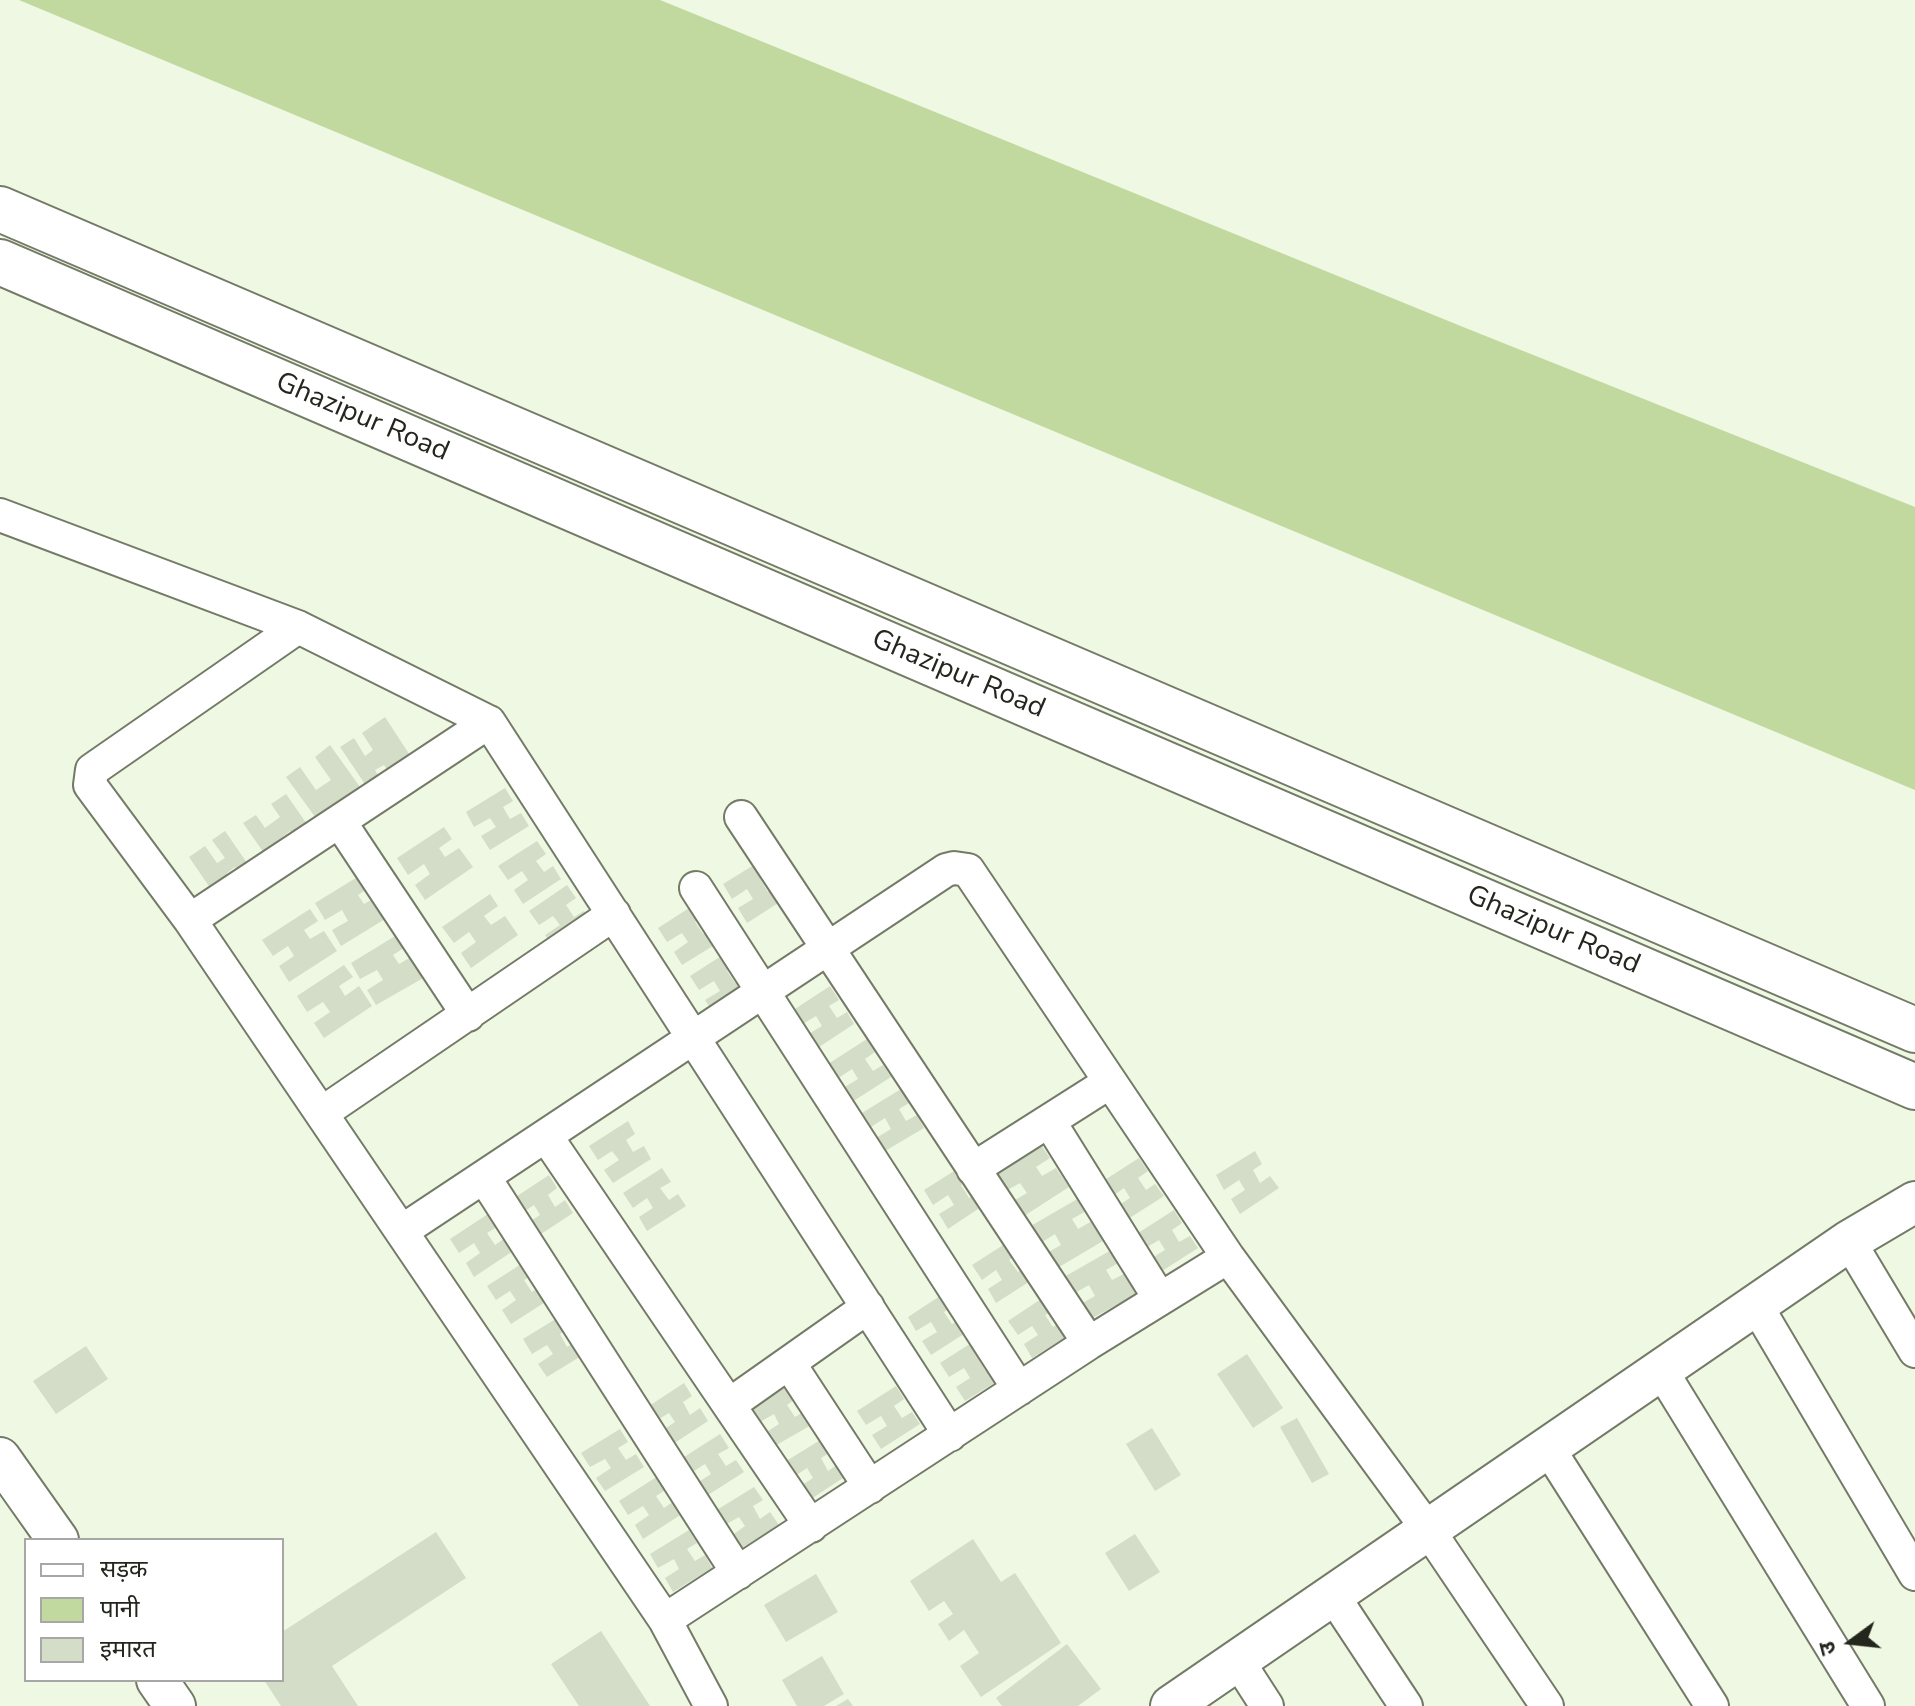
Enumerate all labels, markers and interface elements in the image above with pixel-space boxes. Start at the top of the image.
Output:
street label: Ghazipur Road [270,366,454,470]
street label: Ghazipur Road [866,623,1050,727]
street label: Ghazipur Road [1461,879,1645,983]
legend [24,1538,284,1682]
text: सड़क [100,1553,148,1585]
text: पानी [100,1593,139,1625]
north arrow [1811,1602,1891,1682]
text: इमारत [100,1633,156,1665]
text: उ [1812,1638,1844,1658]

